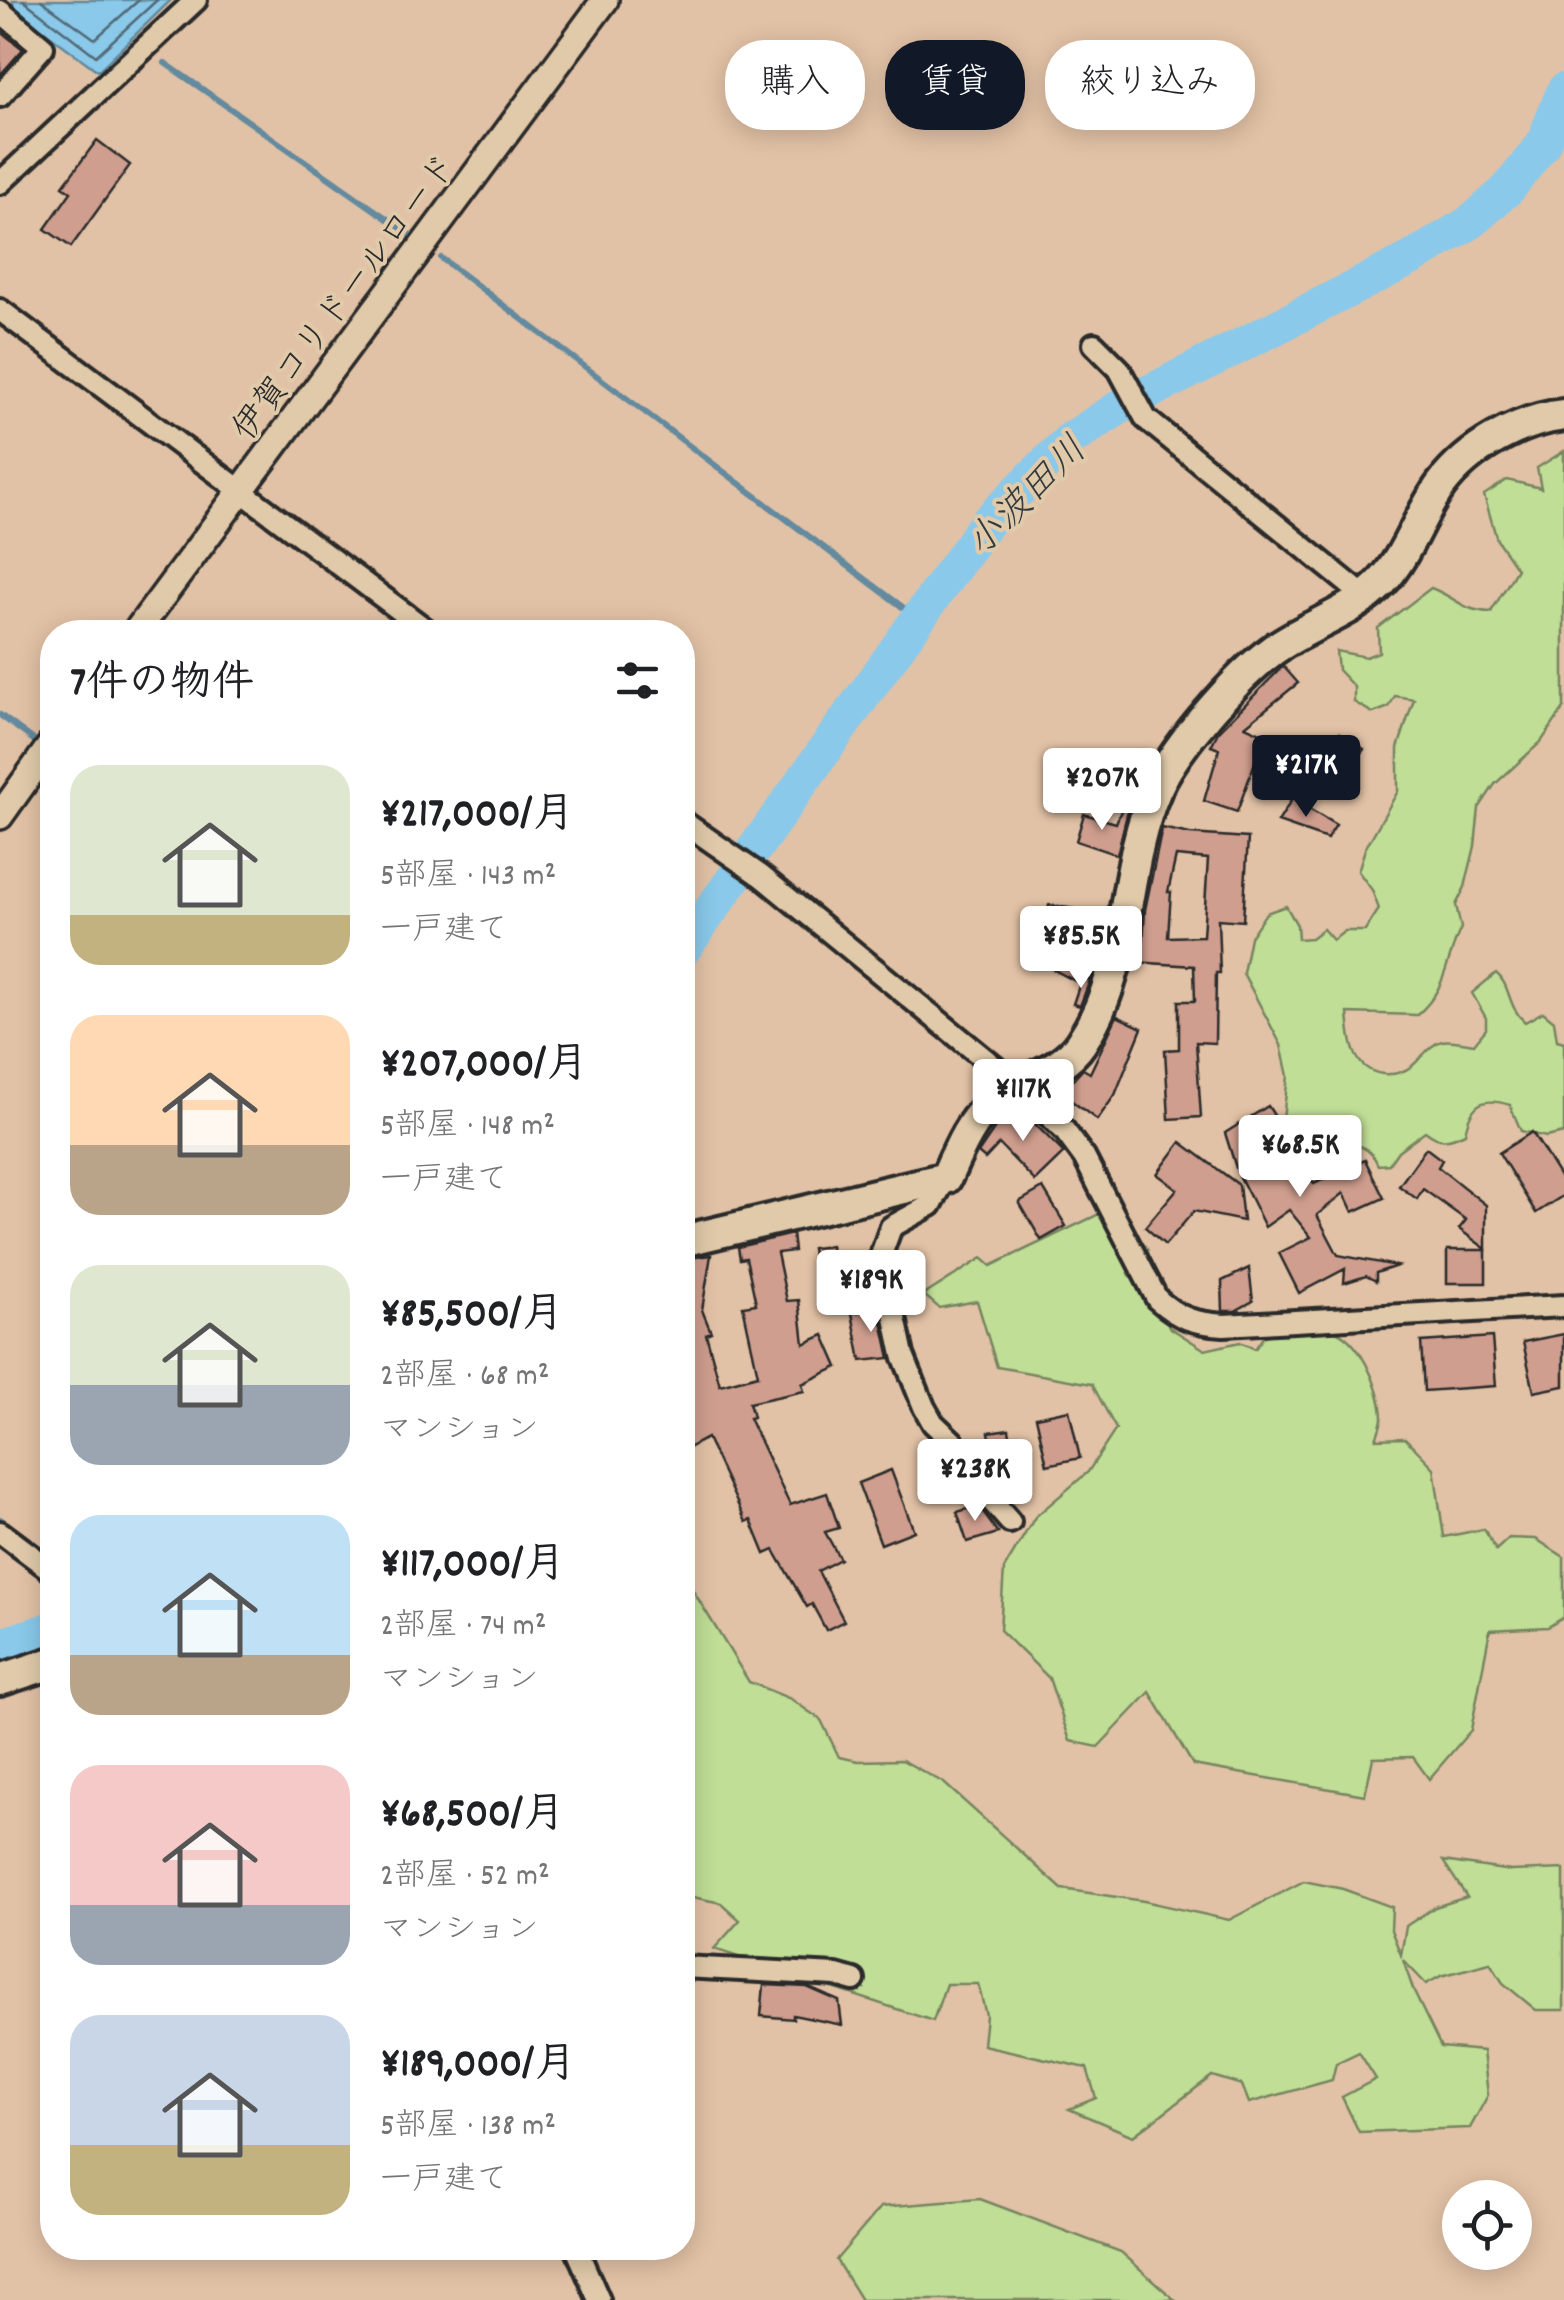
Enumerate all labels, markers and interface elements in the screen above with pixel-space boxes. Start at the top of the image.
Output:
chip: 購入 [725,40,865,130]
chip: 賃貸 [885,40,1025,130]
chip: 絞り込み [1045,40,1255,130]
street label: 伊賀コリドールロード [222,145,472,453]
water label: 小波田川 [956,426,1102,572]
icon: filters [610,653,665,708]
text: 7件の物件 [70,656,254,716]
pin: ¥217K [1236,735,1376,820]
text: ¥217K [1274,744,1338,790]
pin: ¥207K [1032,748,1172,833]
text: ¥207K [1065,757,1139,803]
text: ¥217,000/月 [380,787,575,847]
icon: home [150,805,270,925]
text: 5部屋 · 143 m² [380,855,556,901]
pin: ¥85.5K [1000,906,1162,991]
text: 一戸建て [380,909,508,955]
text: ¥85.5K [1042,915,1120,961]
text: ¥207,000/月 [380,1037,588,1097]
icon: home [150,1055,270,1175]
pin: ¥117K [953,1059,1093,1144]
text: ¥117K [995,1068,1051,1114]
text: 5部屋 · 148 m² [380,1105,555,1151]
pin: ¥68.5K [1219,1115,1381,1200]
text: ¥68.5K [1261,1124,1339,1170]
text: 一戸建て [380,1159,508,1205]
pin: ¥189K [801,1250,941,1335]
text: ¥189K [839,1259,903,1305]
text: ¥85,500/月 [380,1287,564,1347]
icon: home [150,1305,270,1425]
text: 2部屋 · 68 m² [380,1355,549,1401]
text: マンション [380,1409,539,1455]
pin: ¥238K [905,1439,1045,1524]
text: ¥238K [939,1448,1011,1494]
text: ¥117,000/月 [380,1537,565,1597]
icon: home [150,1555,270,1675]
text: 2部屋 · 74 m² [380,1605,546,1651]
text: マンション [380,1659,539,1705]
text: ¥68,500/月 [380,1787,565,1847]
icon: home [150,1805,270,1925]
text: 2部屋 · 52 m² [380,1855,550,1901]
text: マンション [380,1909,539,1955]
text: ¥189,000/月 [380,2037,576,2097]
icon: home [150,2055,270,2175]
text: 5部屋 · 138 m² [380,2105,556,2151]
text: 一戸建て [380,2159,508,2205]
map controls [1442,2180,1532,2270]
button: locate [1442,2180,1532,2270]

